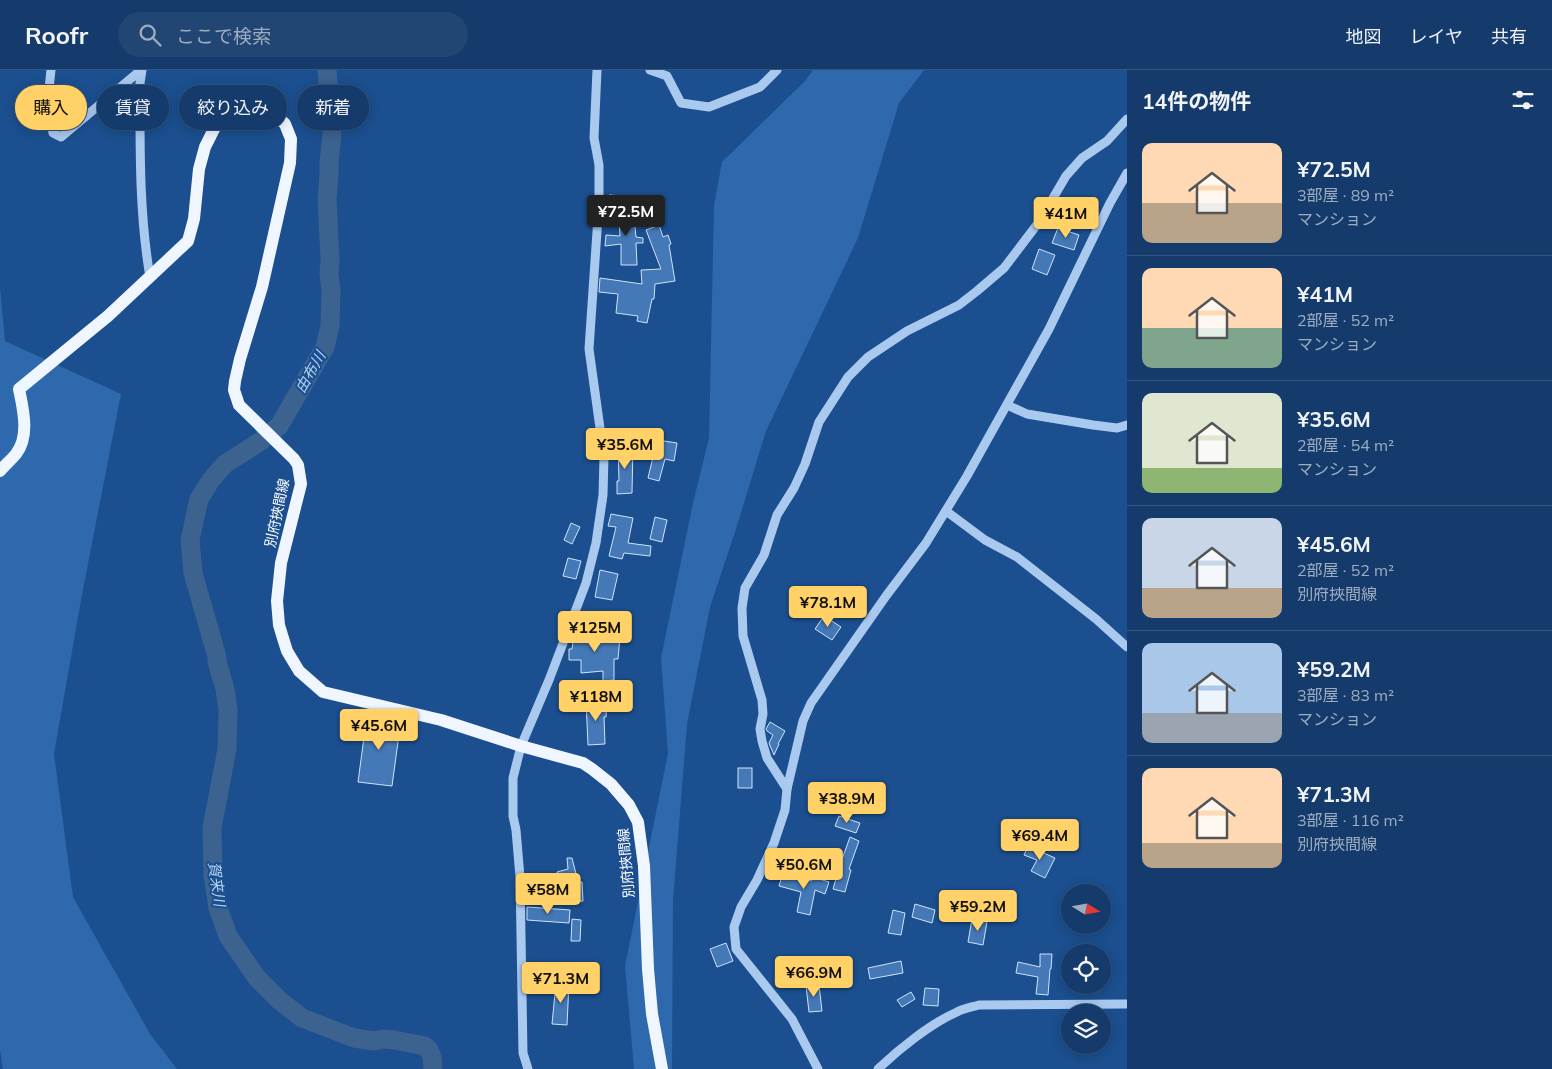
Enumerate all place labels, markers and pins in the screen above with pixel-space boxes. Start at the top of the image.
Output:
pin: ¥72.5M [585,194,667,237]
pin: ¥41M [1036,196,1096,239]
pin: ¥35.6M [584,428,666,470]
pin: ¥78.1M [787,586,869,628]
pin: ¥125M [560,610,630,653]
pin: ¥118M [561,680,631,722]
pin: ¥45.6M [338,708,420,751]
pin: ¥38.9M [806,782,888,824]
pin: ¥69.4M [999,818,1081,861]
pin: ¥50.6M [763,848,845,890]
pin: ¥58M [518,872,578,915]
pin: ¥59.2M [937,890,1019,932]
pin: ¥66.9M [773,956,855,998]
pin: ¥71.3M [520,962,602,1004]

